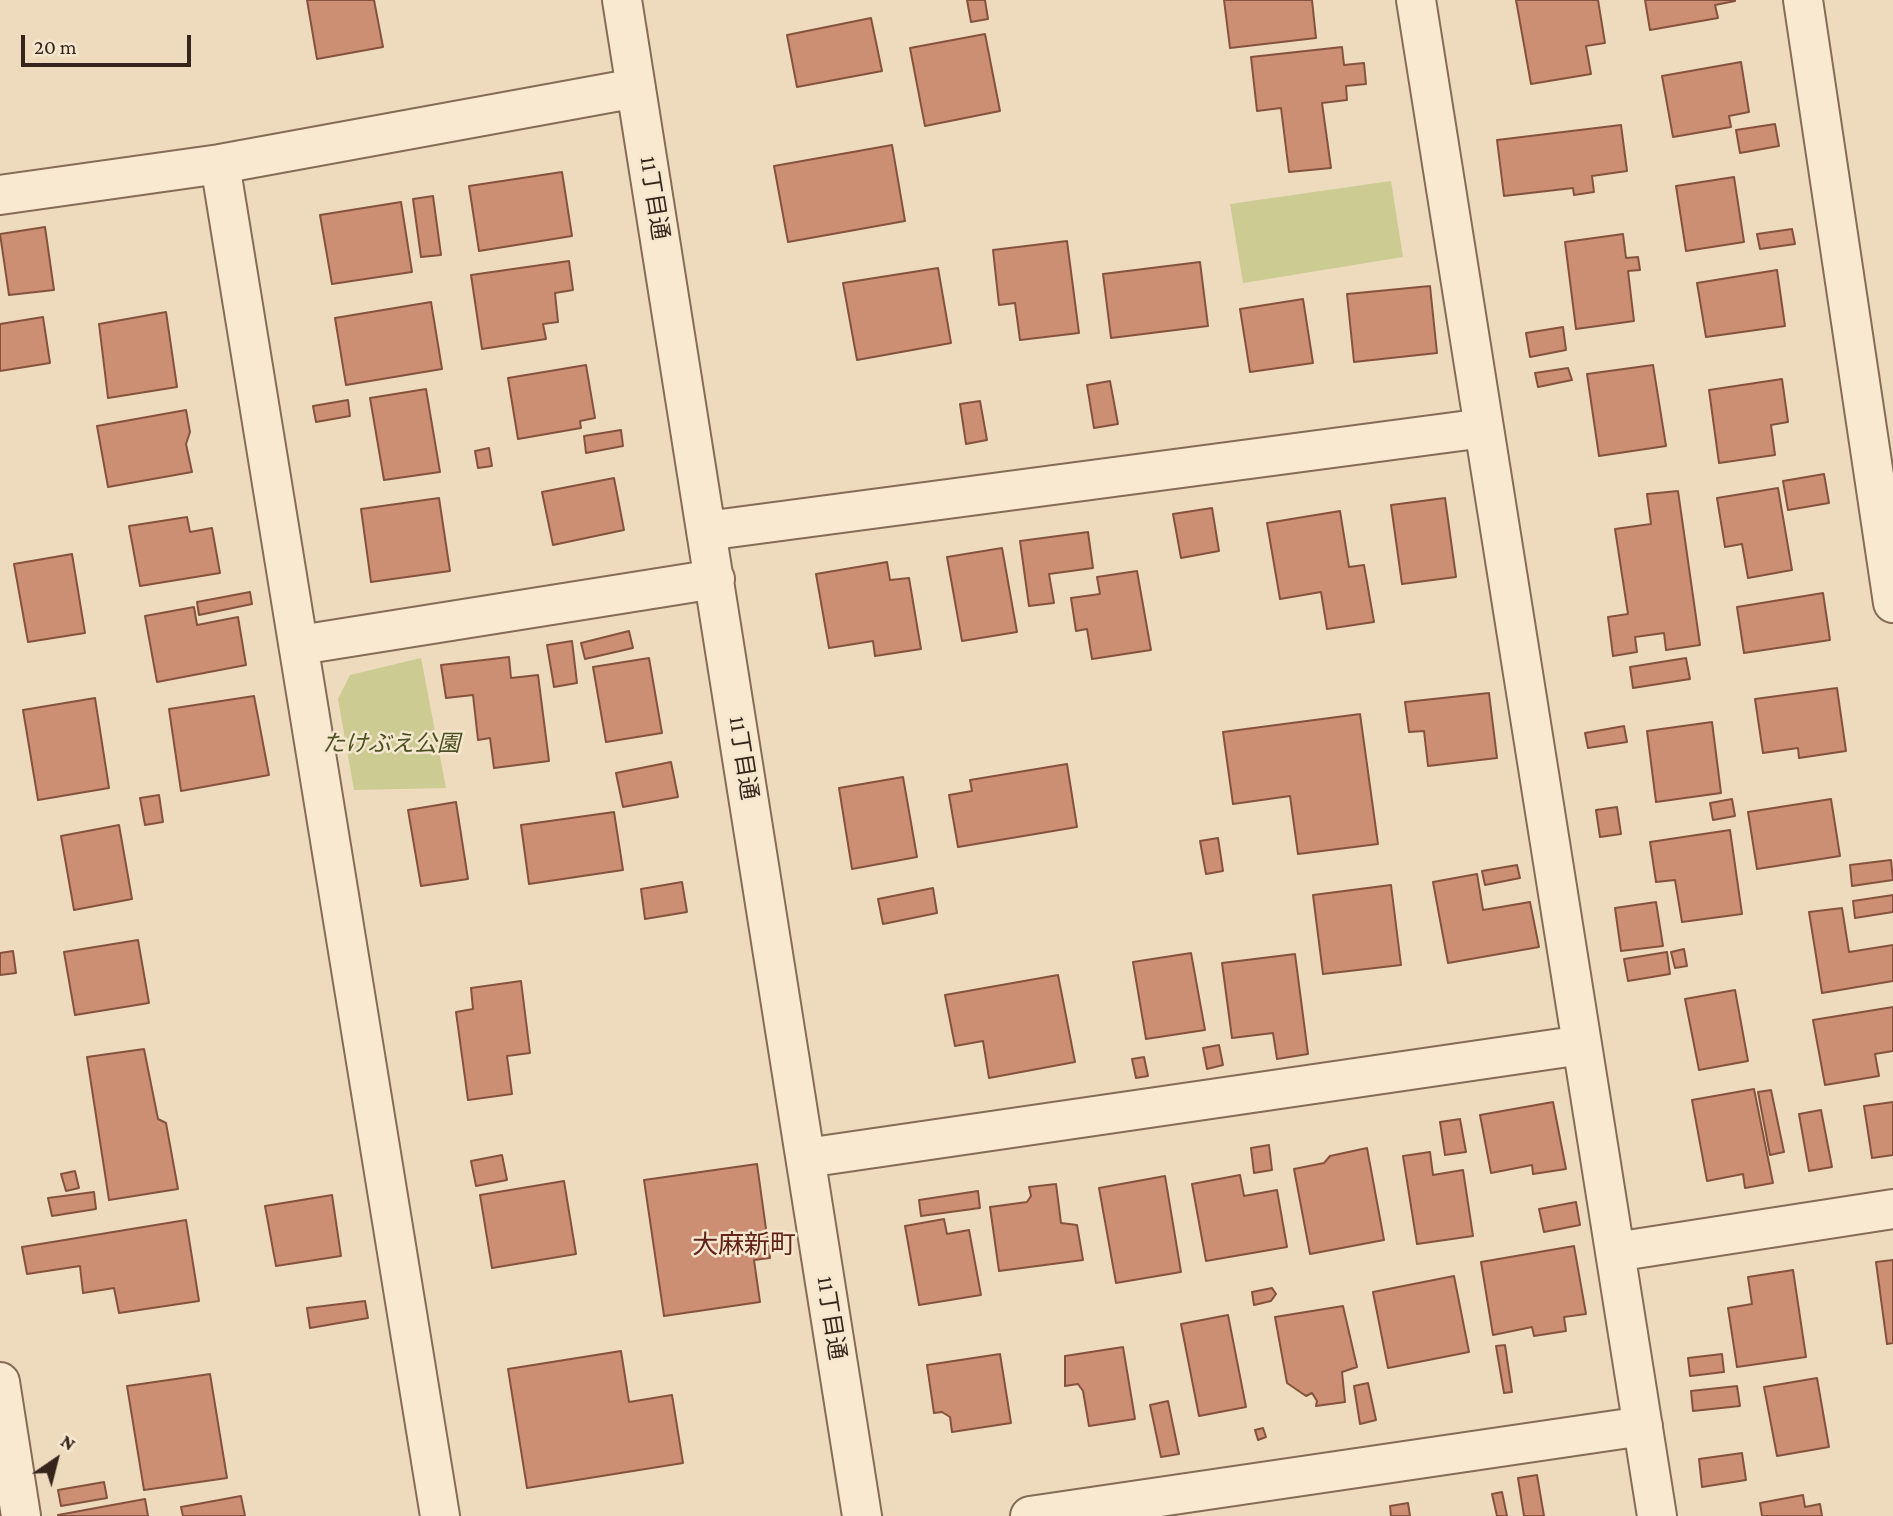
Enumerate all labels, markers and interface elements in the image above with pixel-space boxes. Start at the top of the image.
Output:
scale bar [24,21,194,65]
text: 20 m [34,35,77,59]
street label: 11丁目通 [634,154,674,242]
street label: 11丁目通 [723,714,763,802]
park label: たけぶえ公園 [322,730,460,758]
district label: 大麻新町 [692,1229,796,1261]
street label: 11丁目通 [811,1274,851,1362]
north arrow [21,1425,91,1495]
text: N [57,1430,80,1455]

